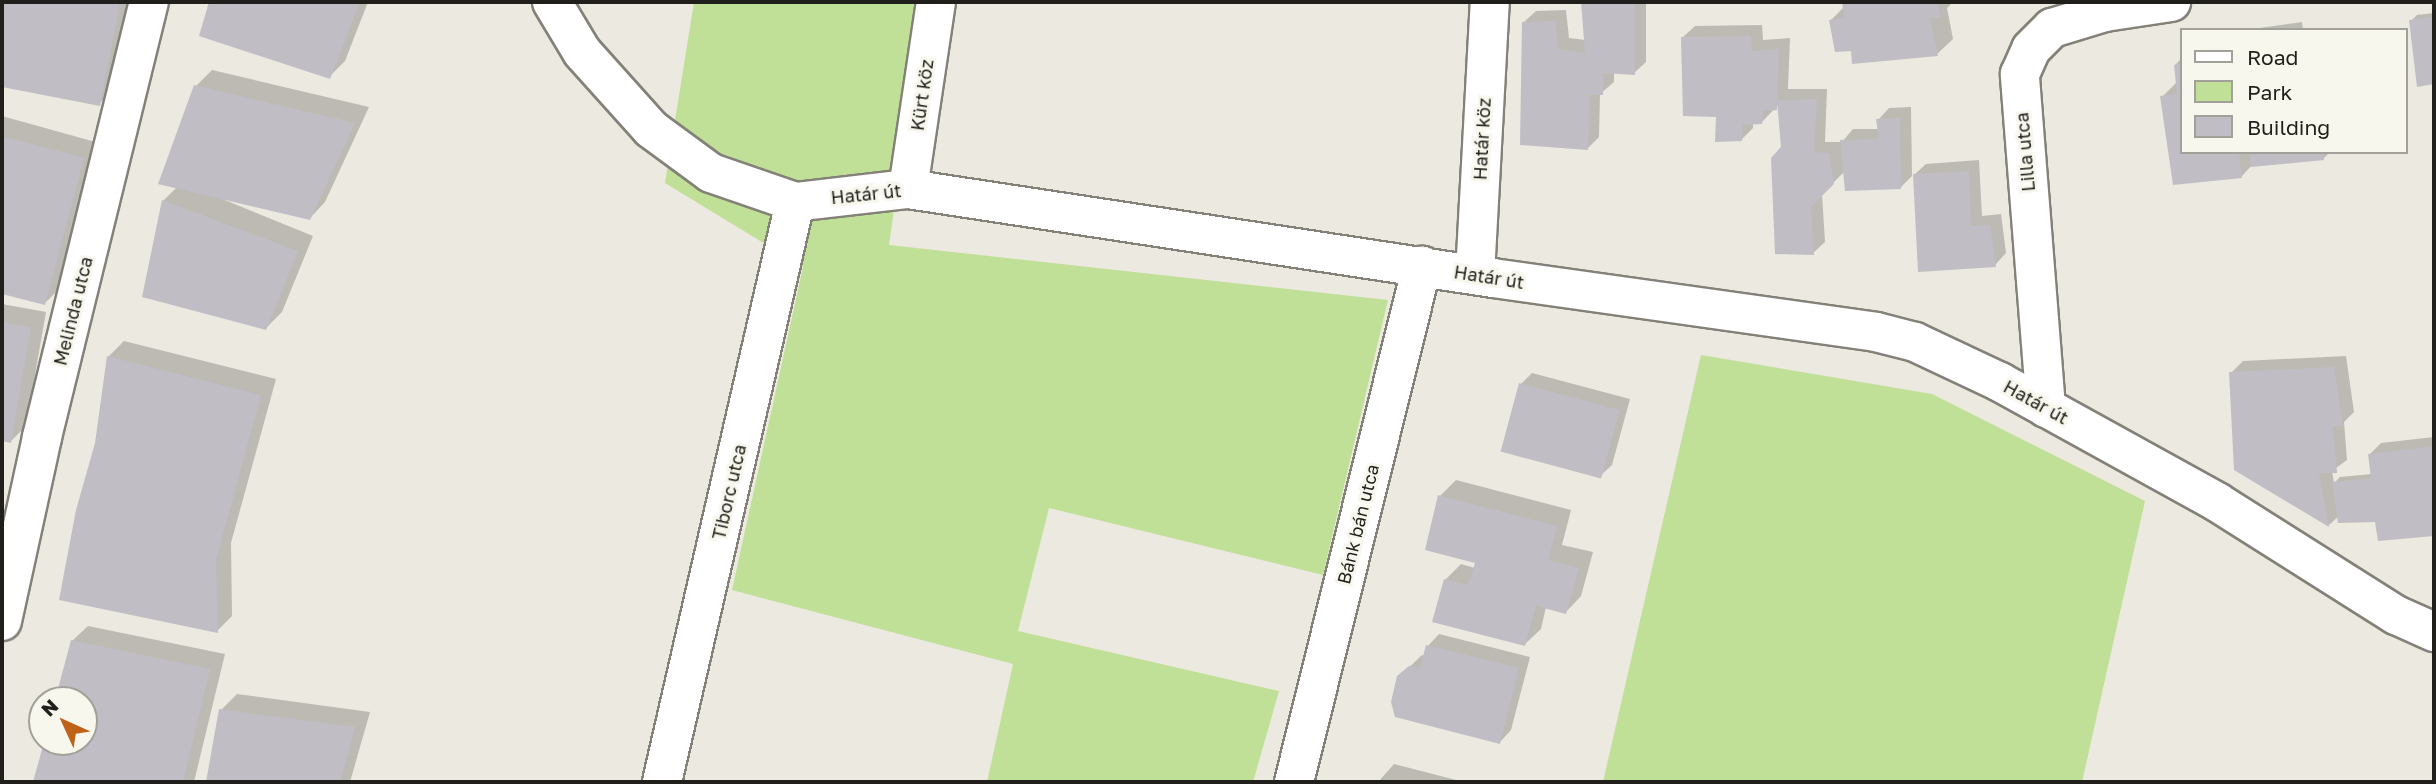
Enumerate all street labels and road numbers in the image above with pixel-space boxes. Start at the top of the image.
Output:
street label: Kürt köz [906,58,938,132]
street label: Határ köz [1469,97,1495,181]
street label: Lilla utca [2011,112,2039,192]
street label: Határ út [830,180,902,208]
street label: Melinda utca [49,254,97,368]
street label: Határ út [1452,261,1526,293]
street label: Határ út [2000,375,2072,429]
street label: Tiborc utca [708,442,750,542]
street label: Bánk bán utca [1333,462,1383,586]

